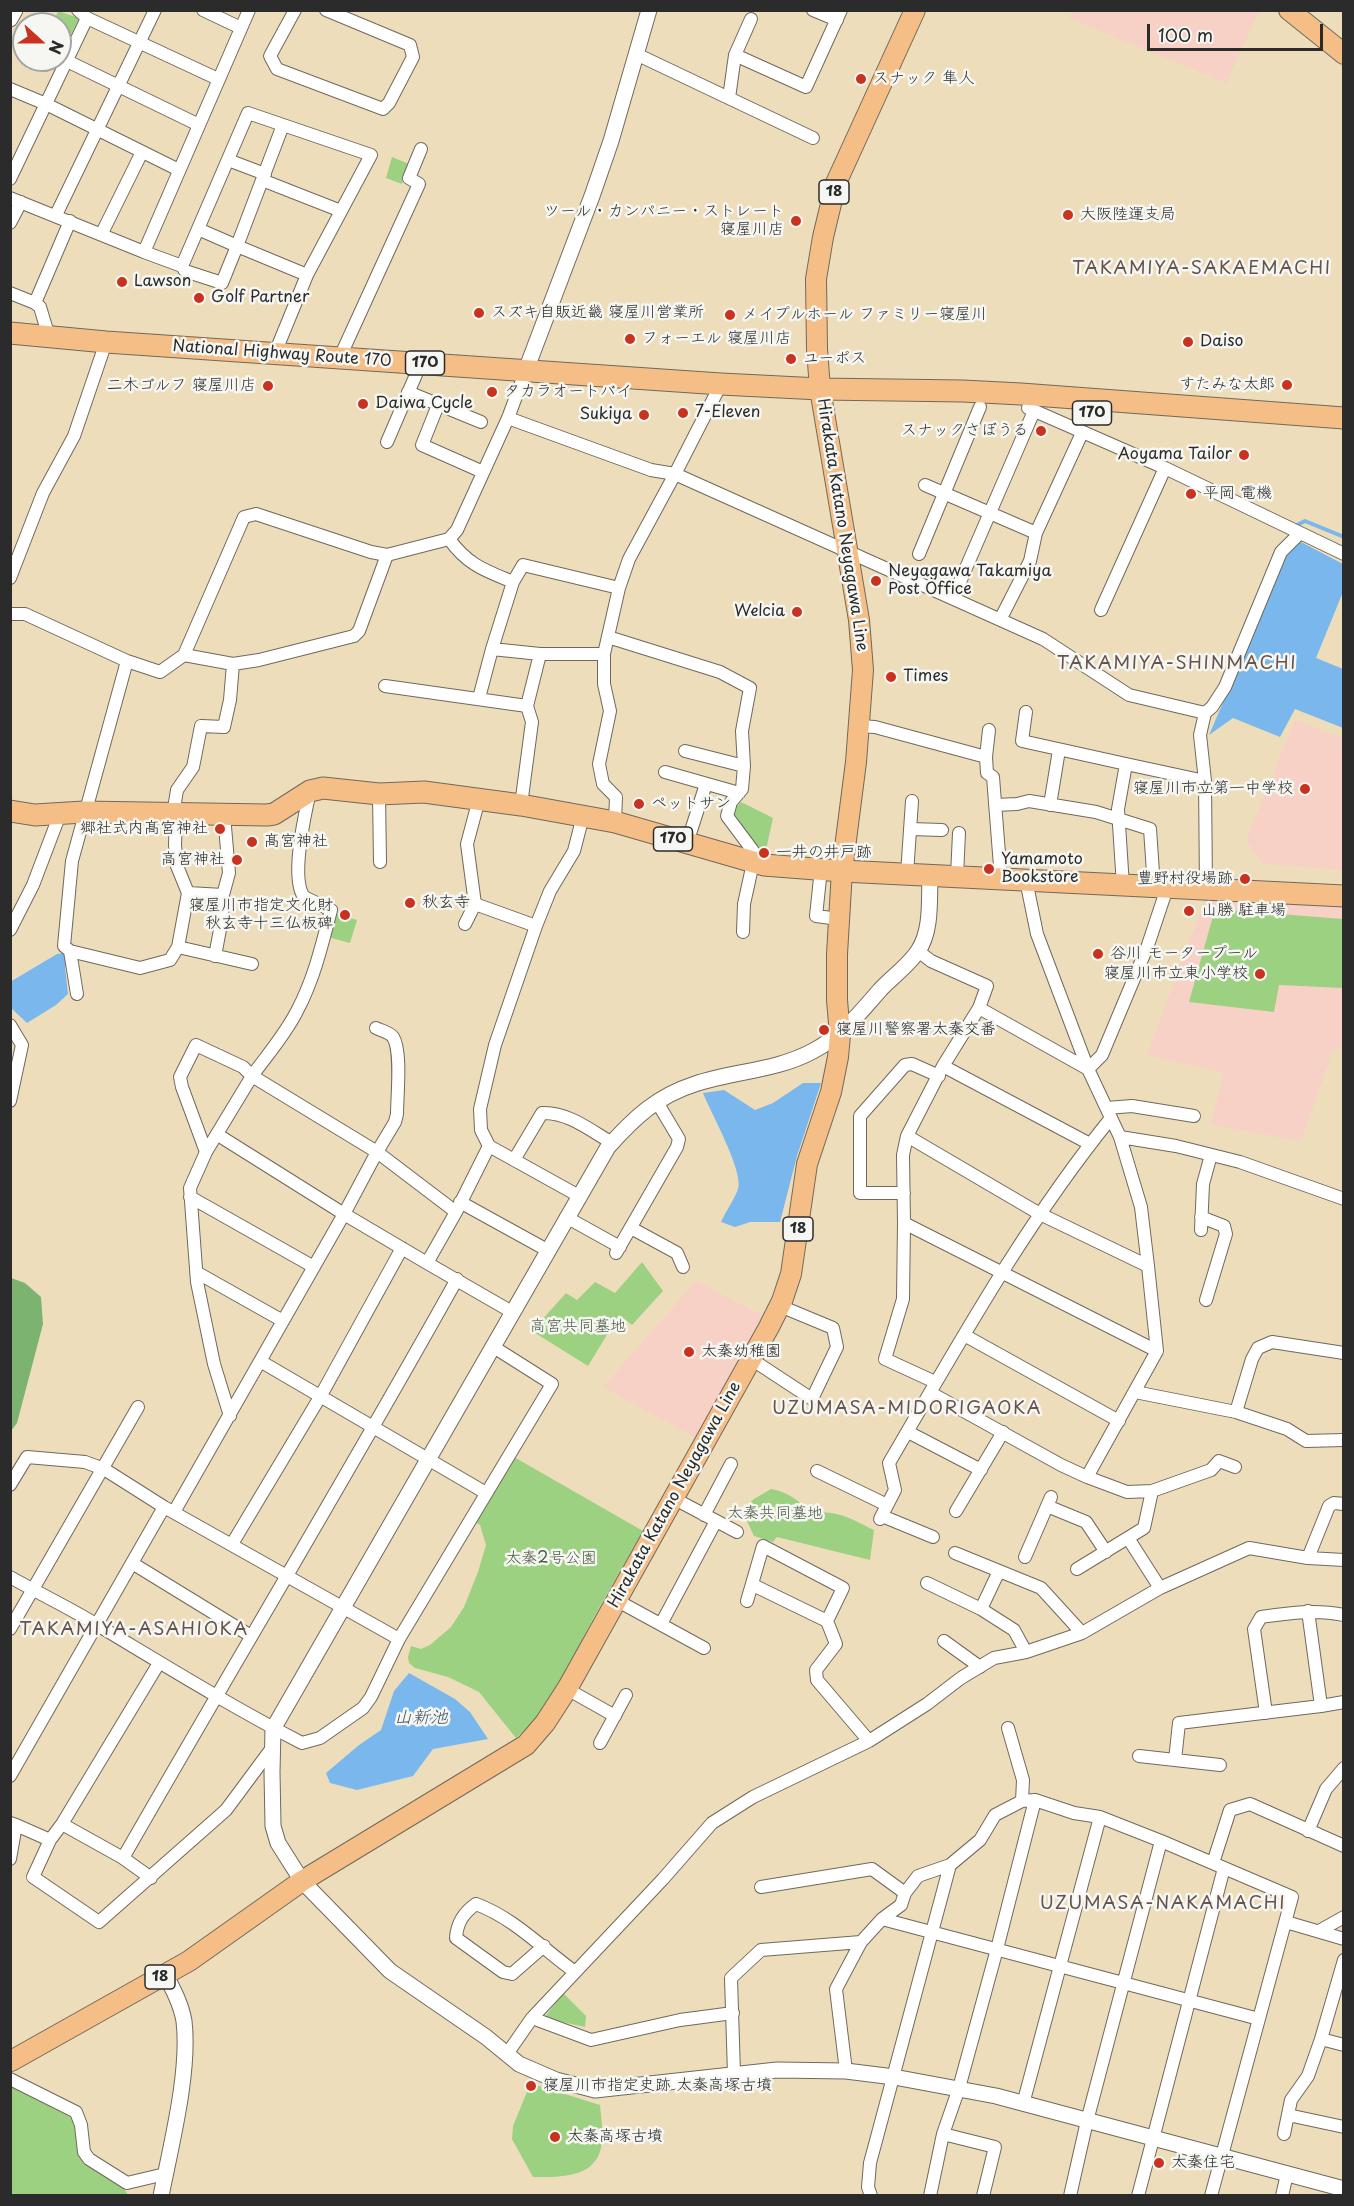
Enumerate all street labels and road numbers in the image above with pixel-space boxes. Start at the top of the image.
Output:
road number: 18 [819,180,849,204]
street label: National Highway Route 170 [172,337,392,371]
road number: 170 [406,351,444,375]
street label: Hirakata Katano Neyagawa Line [813,397,871,653]
road number: 170 [1072,401,1112,425]
road number: 170 [654,827,692,851]
road number: 18 [783,1217,813,1241]
street label: Hirakata Katano Neyagawa Line [605,1378,745,1612]
road number: 18 [145,1965,175,1989]

